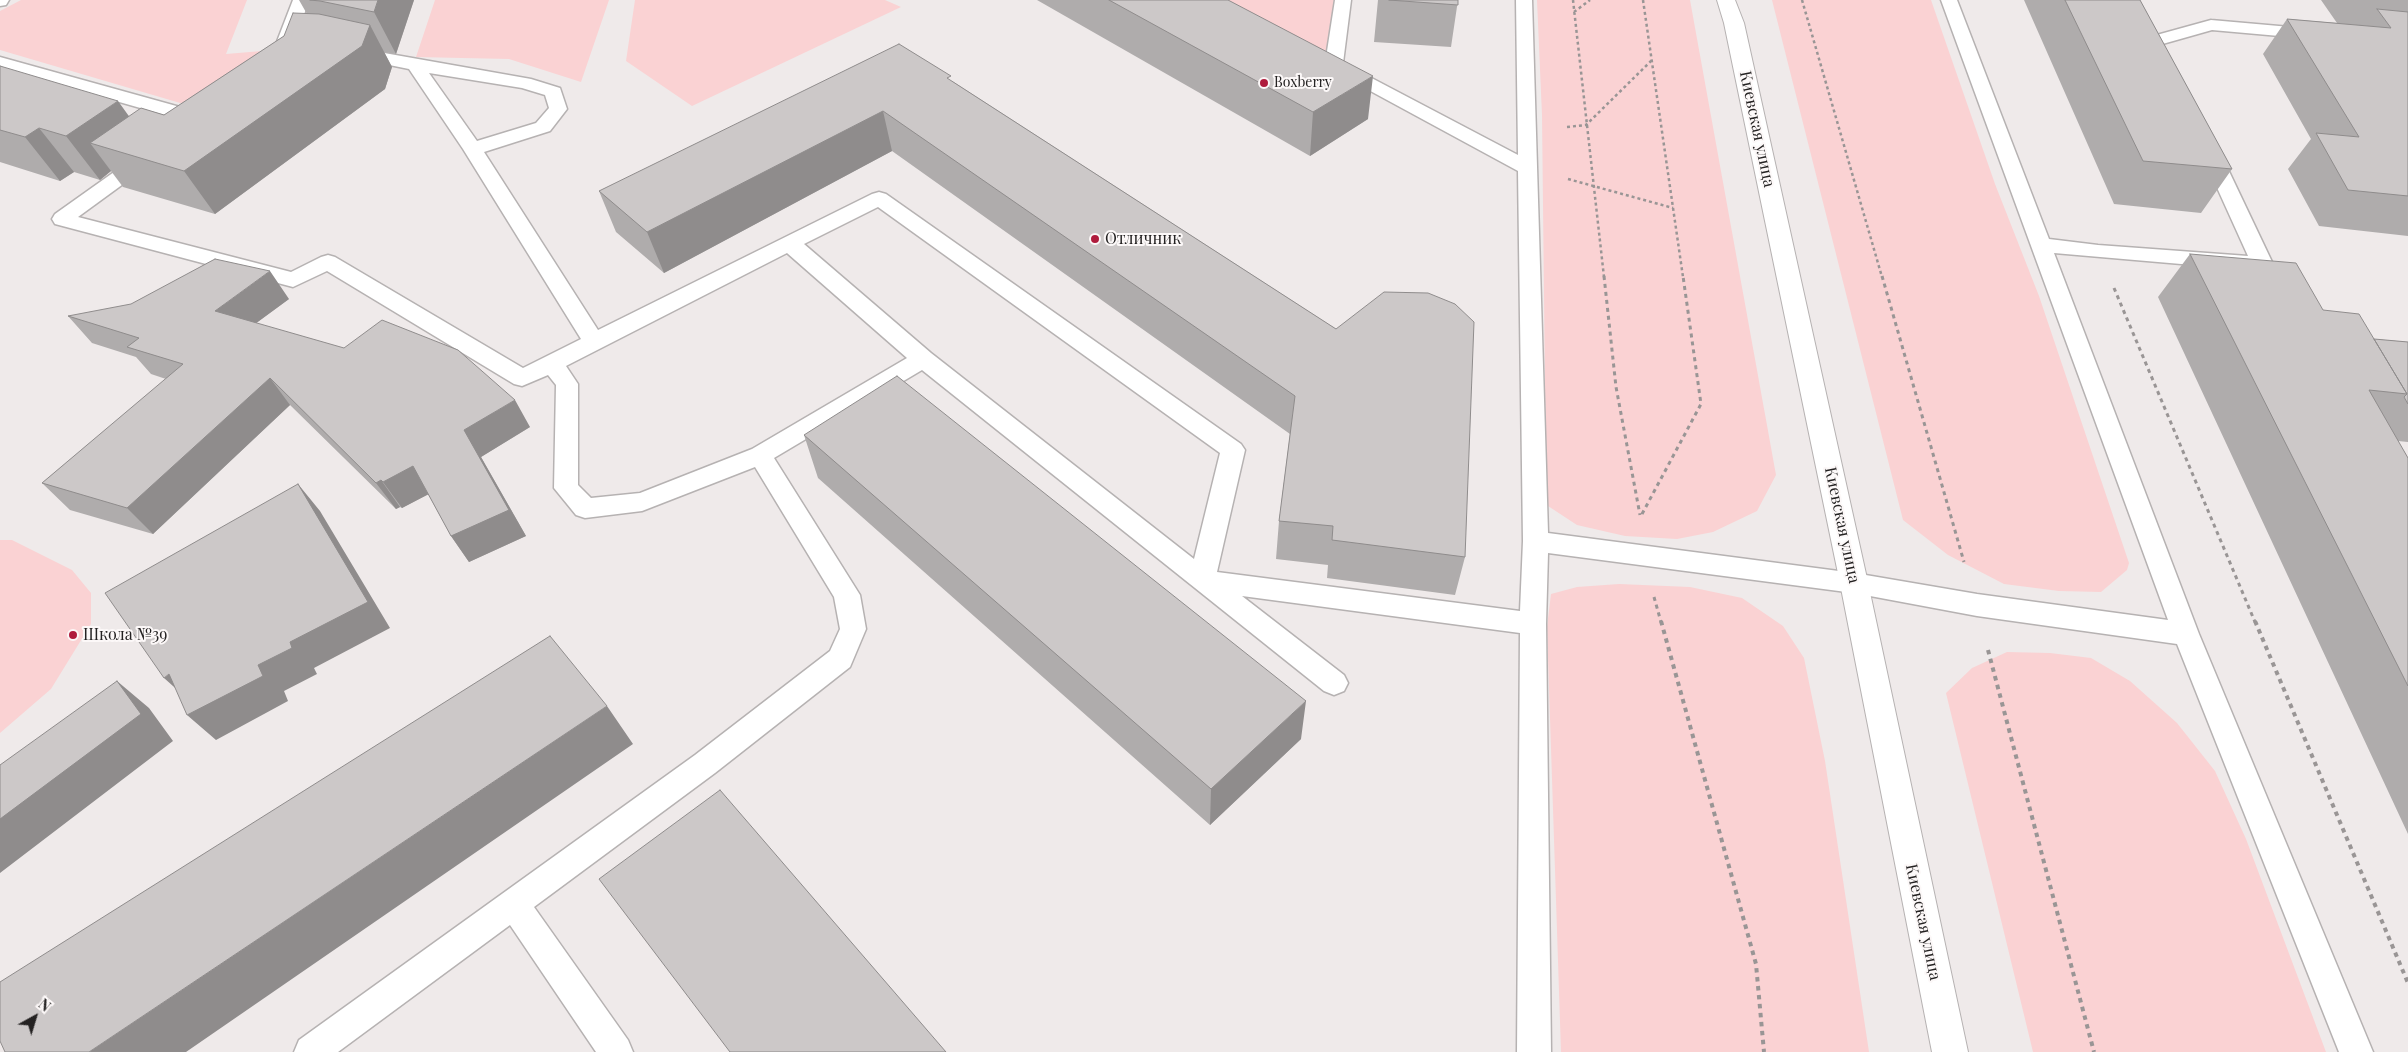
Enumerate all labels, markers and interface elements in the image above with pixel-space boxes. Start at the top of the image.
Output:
street label: Киевская улица [1735,69,1779,189]
place label: Boxberry [1274,75,1332,91]
marker: Boxberry [1258,77,1270,89]
place label: Отличник [1105,229,1181,249]
marker: Отличник [1089,233,1101,245]
street label: Киевская улица [1820,465,1864,585]
place label: Школа №39 [83,625,167,645]
marker: Школа №39 [67,629,79,641]
street label: Киевская улица [1901,862,1945,982]
north arrow [10,992,60,1042]
text: N [35,994,55,1016]

